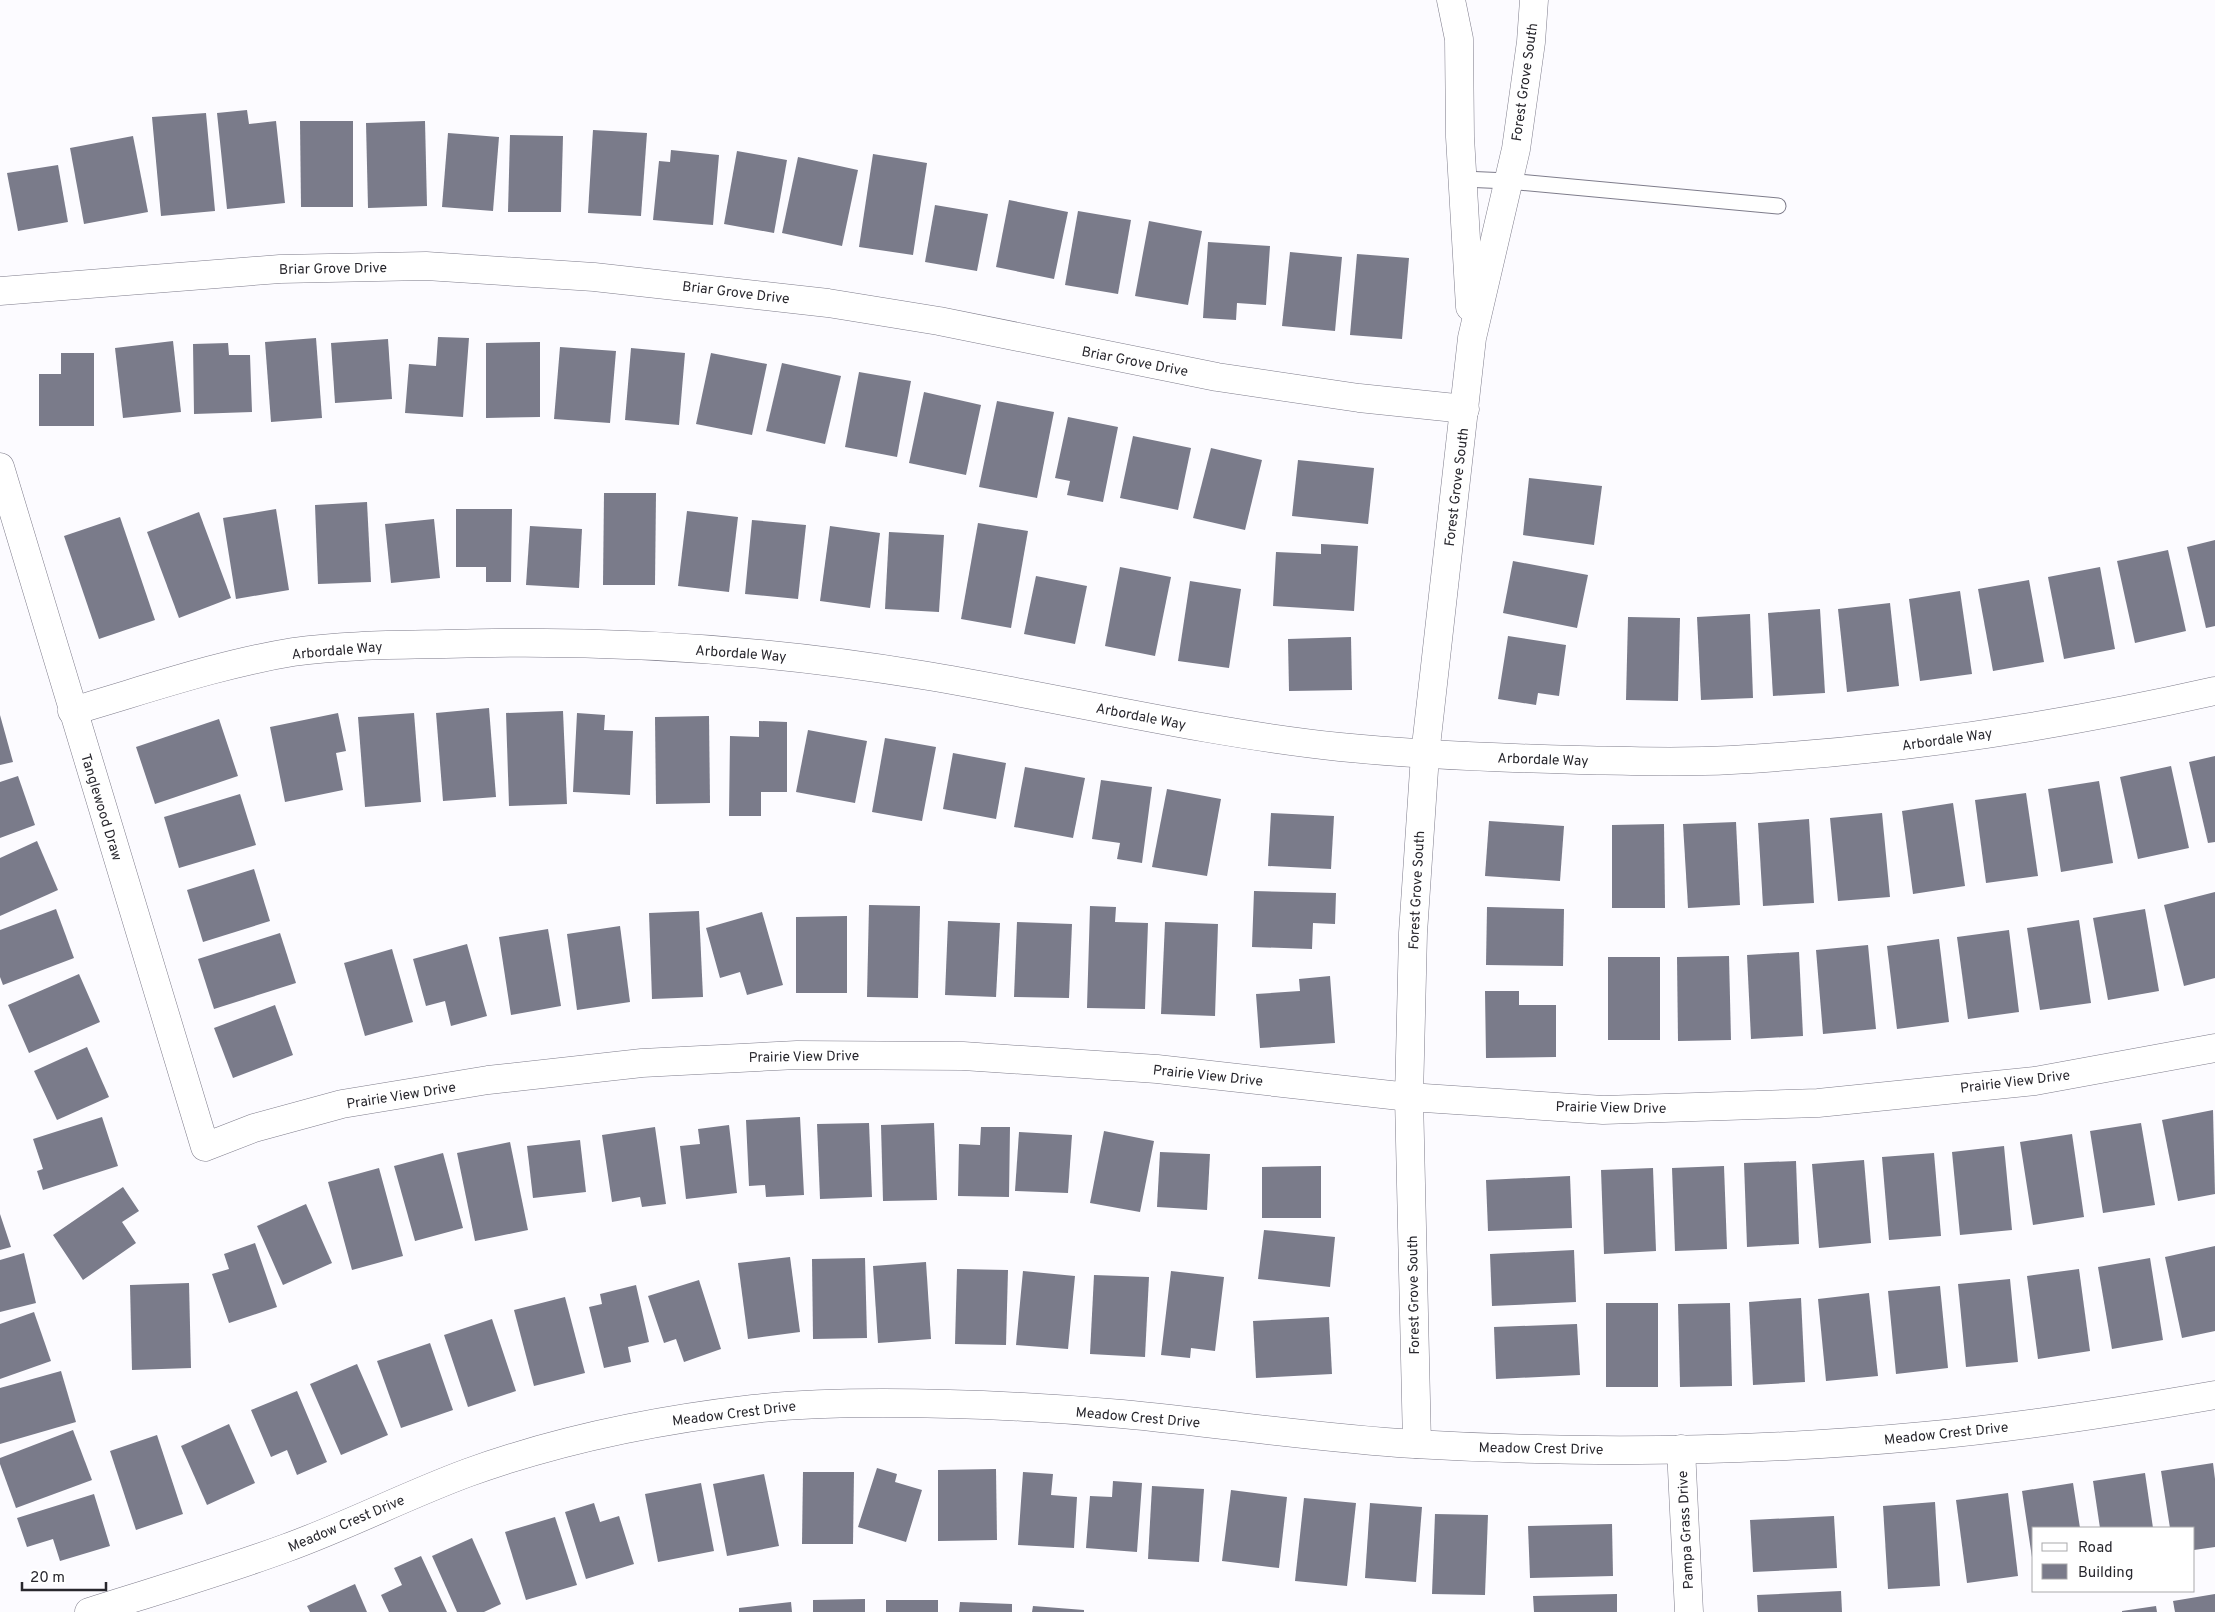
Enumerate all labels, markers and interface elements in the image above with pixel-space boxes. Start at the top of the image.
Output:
street label: Forest Grove South [1509,22,1542,142]
street label: Briar Grove Drive [279,260,387,279]
street label: Briar Grove Drive [681,278,790,309]
street label: Briar Grove Drive [1080,344,1189,381]
street label: Forest Grove South [1442,427,1473,547]
street label: Arbordale Way [291,639,383,664]
street label: Arbordale Way [695,643,787,666]
street label: Arbordale Way [1094,700,1187,735]
street label: Arbordale Way [1901,726,1994,755]
street label: Arbordale Way [1497,750,1589,771]
street label: Tanglewood Draw [76,752,125,863]
street label: Forest Grove South [1406,830,1429,950]
street label: Prairie View Drive [749,1048,859,1067]
street label: Prairie View Drive [1152,1062,1264,1091]
street label: Prairie View Drive [1959,1067,2071,1098]
street label: Prairie View Drive [345,1079,457,1114]
street label: Prairie View Drive [1556,1099,1666,1118]
street label: Forest Grove South [1405,1235,1424,1355]
street label: Meadow Crest Drive [671,1398,797,1431]
street label: Meadow Crest Drive [1075,1405,1201,1432]
street label: Meadow Crest Drive [1883,1420,2009,1449]
street label: Meadow Crest Drive [1478,1440,1604,1459]
street label: Pampa Grass Drive [1675,1470,1698,1590]
street label: Meadow Crest Drive [286,1492,407,1557]
legend [2032,1527,2195,1592]
text: Road [2078,1539,2113,1558]
scale bar [22,1560,106,1592]
text: Building [2078,1564,2133,1583]
text: 20 m [30,1569,65,1588]

